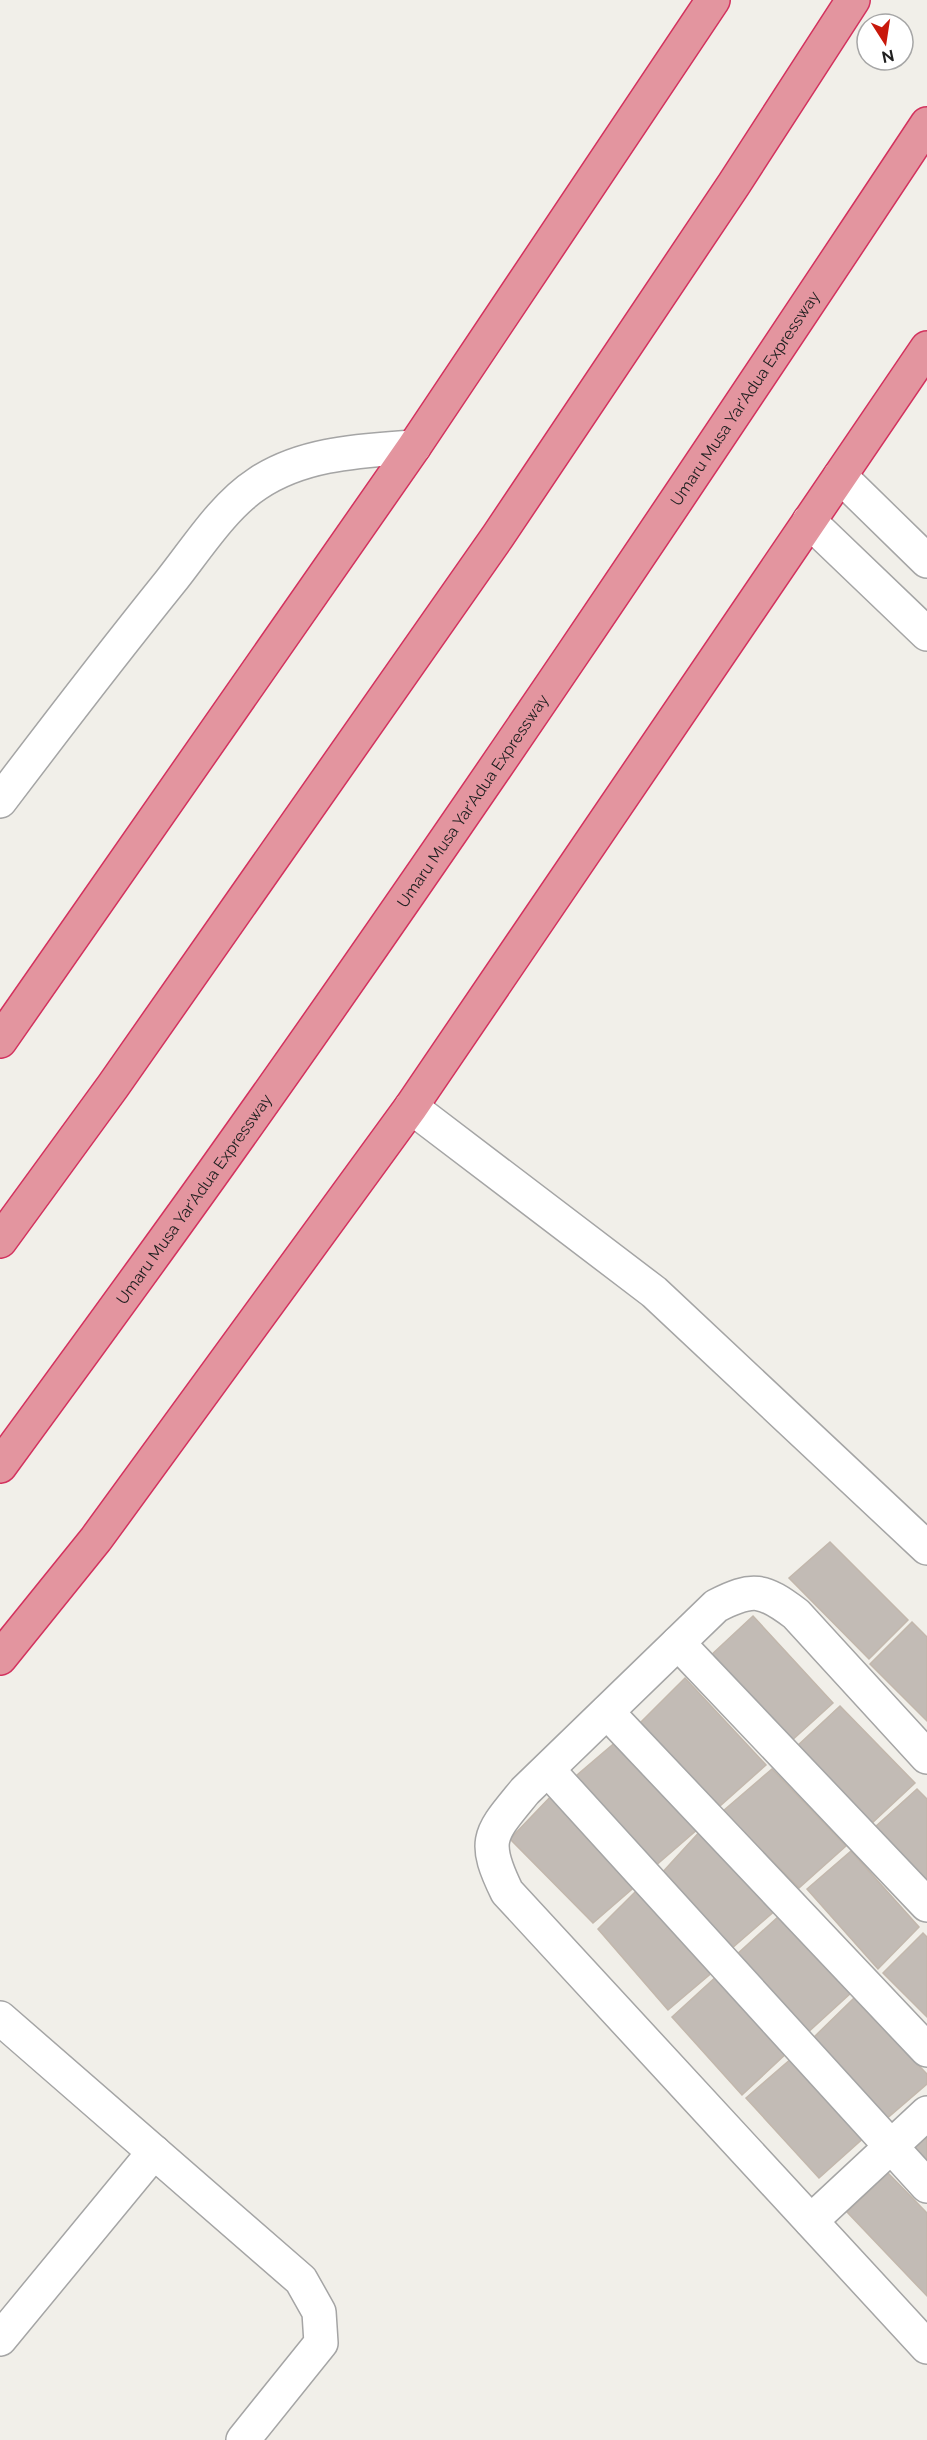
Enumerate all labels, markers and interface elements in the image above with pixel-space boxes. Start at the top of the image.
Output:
north arrow [855,12,915,72]
text: N [880,46,896,67]
street label: Umaru Musa Yar'Adua Expressway [666,287,824,509]
street label: Umaru Musa Yar'Adua Expressway [393,690,553,911]
street label: Umaru Musa Yar'Adua Expressway [112,1090,276,1308]

